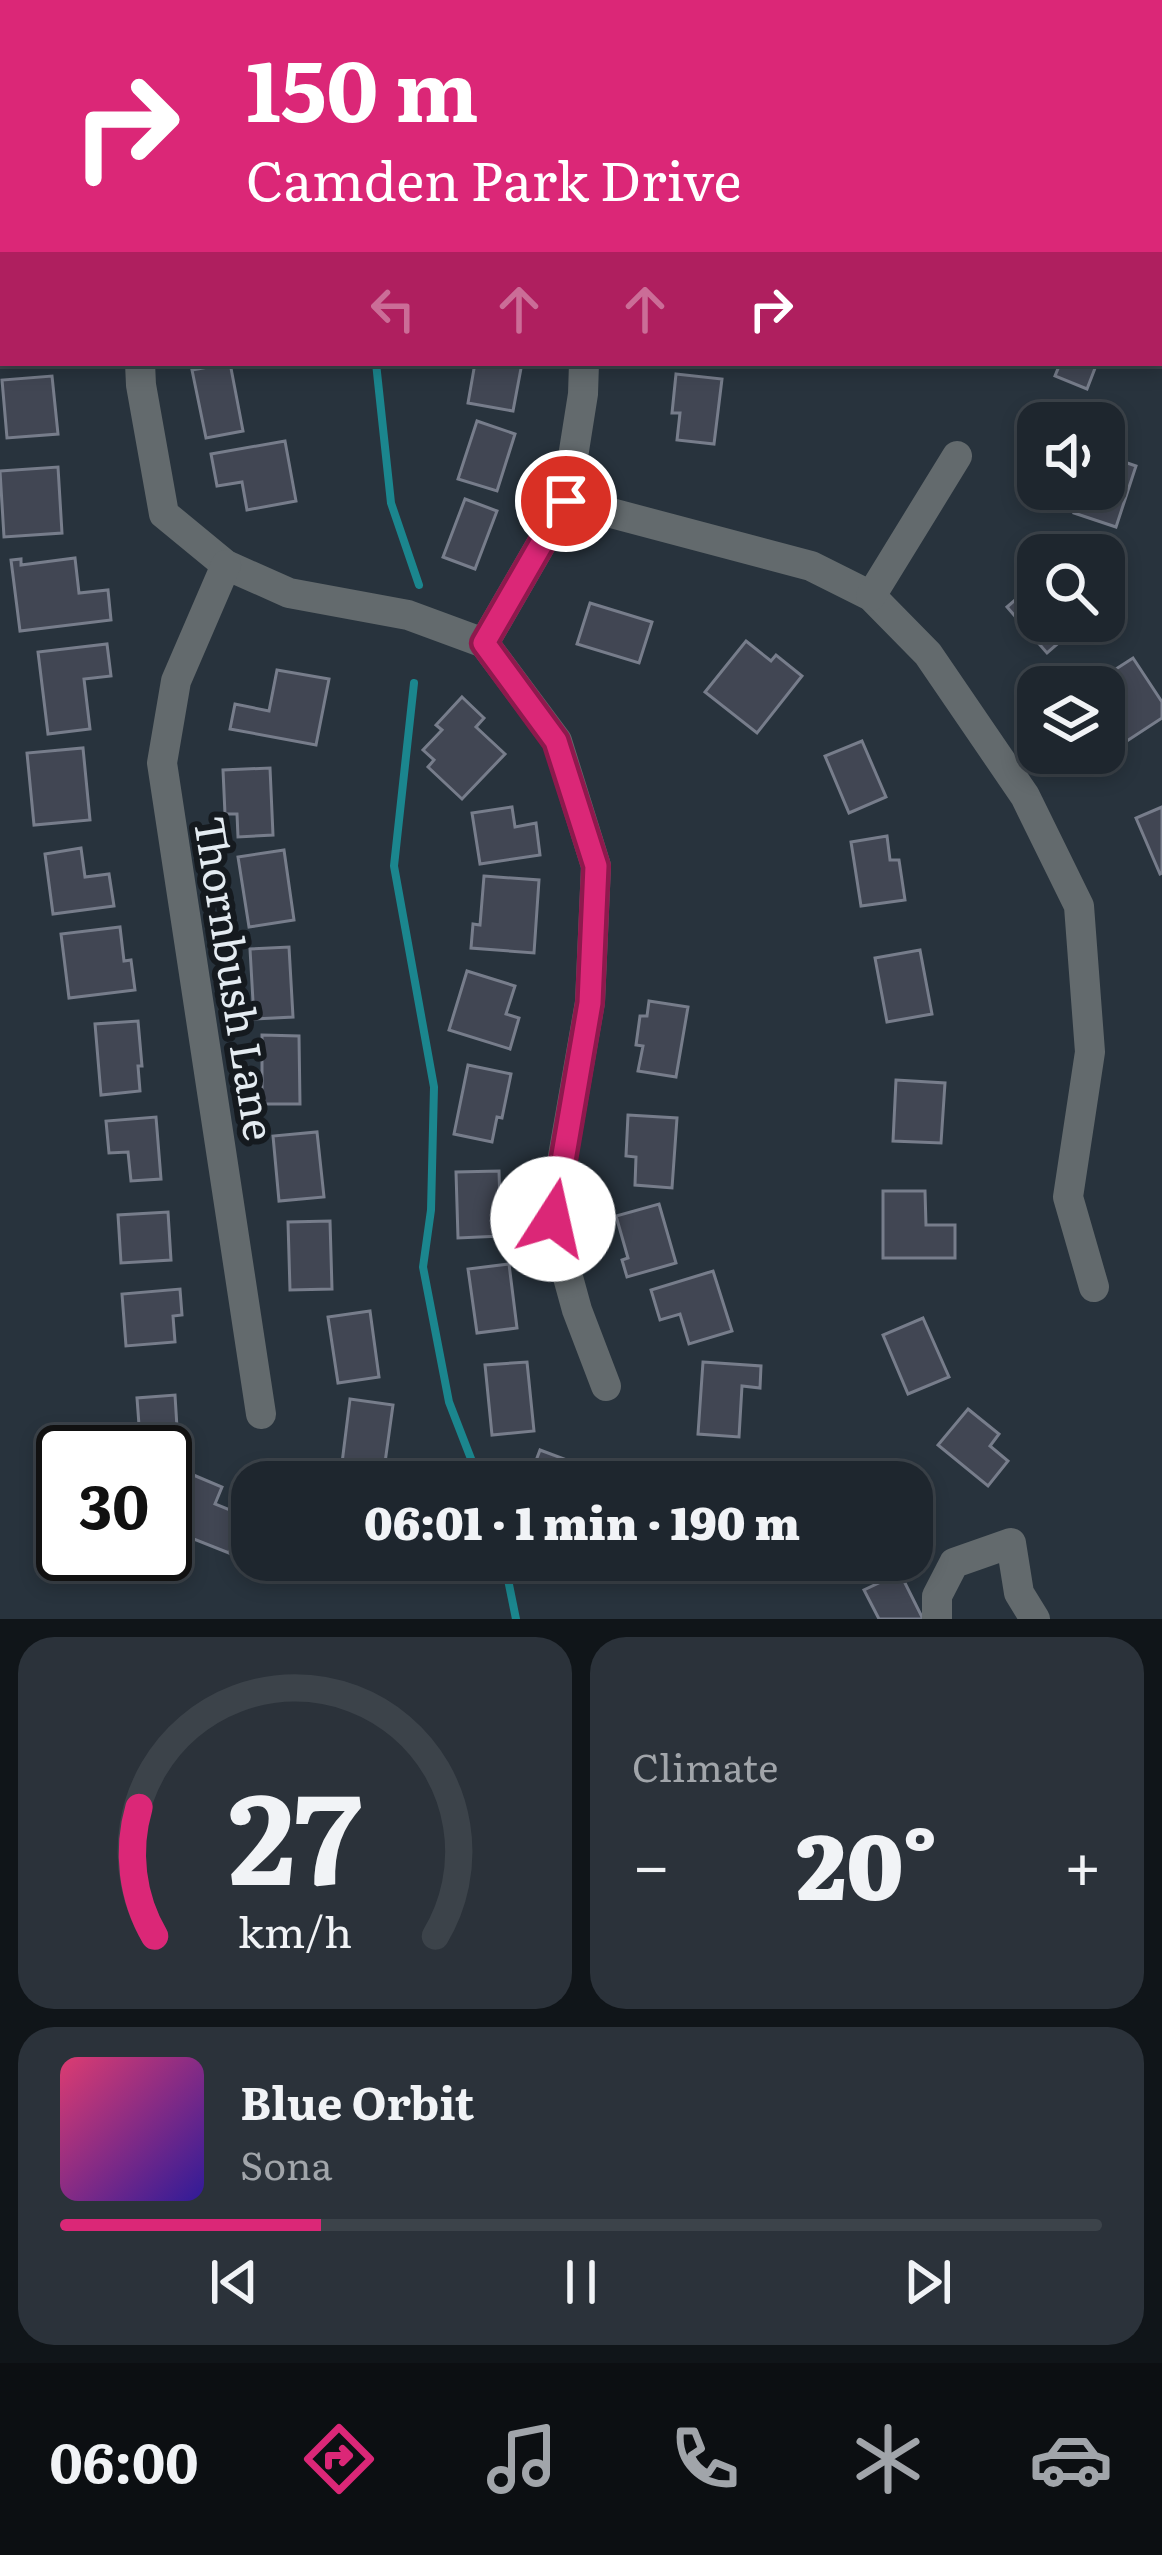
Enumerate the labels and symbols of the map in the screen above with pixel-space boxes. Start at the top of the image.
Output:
pin [515,450,617,552]
street label: Thornbush Lane [181,811,293,1145]
position arrow [490,1156,616,1282]
speed limit sign: 30 [36,1425,192,1581]

